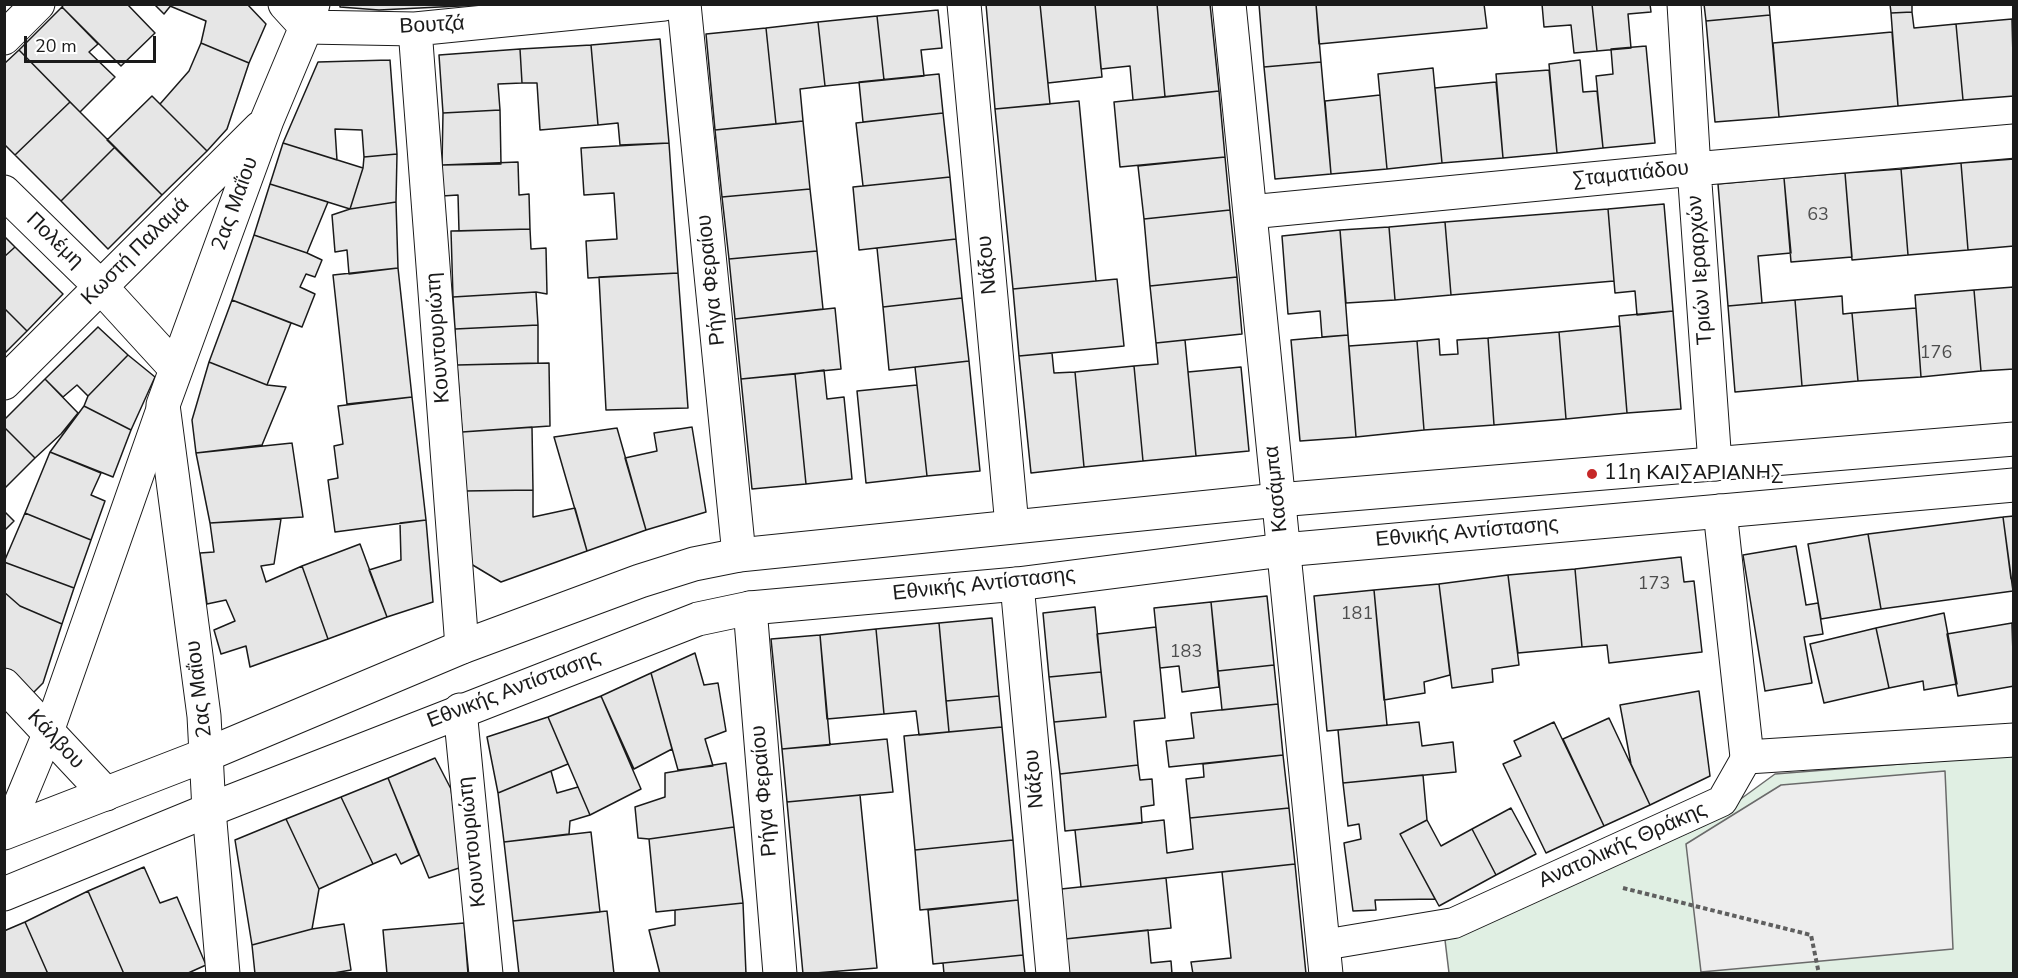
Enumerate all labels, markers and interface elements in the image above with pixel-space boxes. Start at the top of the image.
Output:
street label: Βουτζά [399,12,465,40]
scale bar [27,24,159,62]
text: 20 m [35,34,77,58]
street label: 2ας Μαΐου [207,154,265,254]
street label: Σταματιάδου [1572,156,1690,194]
street label: Κωστή Παλαμά [77,193,195,311]
street label: Τριών Ιεραρχών [1683,194,1719,346]
house number: 63 [1807,205,1829,227]
street label: Πολέμη [20,208,88,274]
street label: Ρήγα Φεραίου [693,213,731,347]
street label: Νάξου [973,234,1003,296]
street label: Κουντουριώτη [422,272,456,404]
house number: 176 [1920,343,1952,365]
street label: Κασάμπα [1260,444,1294,534]
place label: 11η ΚΑΙΣΑΡΙΑΝΗΣ [1604,461,1784,487]
marker: 11η ΚΑΙΣΑΡΙΑΝΗΣ [1585,467,1599,481]
street label: Εθνικής Αντίστασης [1375,512,1559,554]
street label: Εθνικής Αντίστασης [891,563,1077,607]
house number: 173 [1638,574,1670,596]
house number: 181 [1341,604,1373,626]
street label: 2ας Μαΐου [182,639,218,739]
house number: 183 [1170,642,1202,664]
street label: Εθνικής Αντίστασης [424,645,604,735]
street label: Κάλβου [21,705,89,775]
street label: Ρήγα Φεραίου [747,724,783,858]
street label: Νάξου [1020,748,1050,810]
street label: Κουντουριώτη [454,775,492,909]
street label: Ανατολικής Θράκης [1535,798,1711,894]

